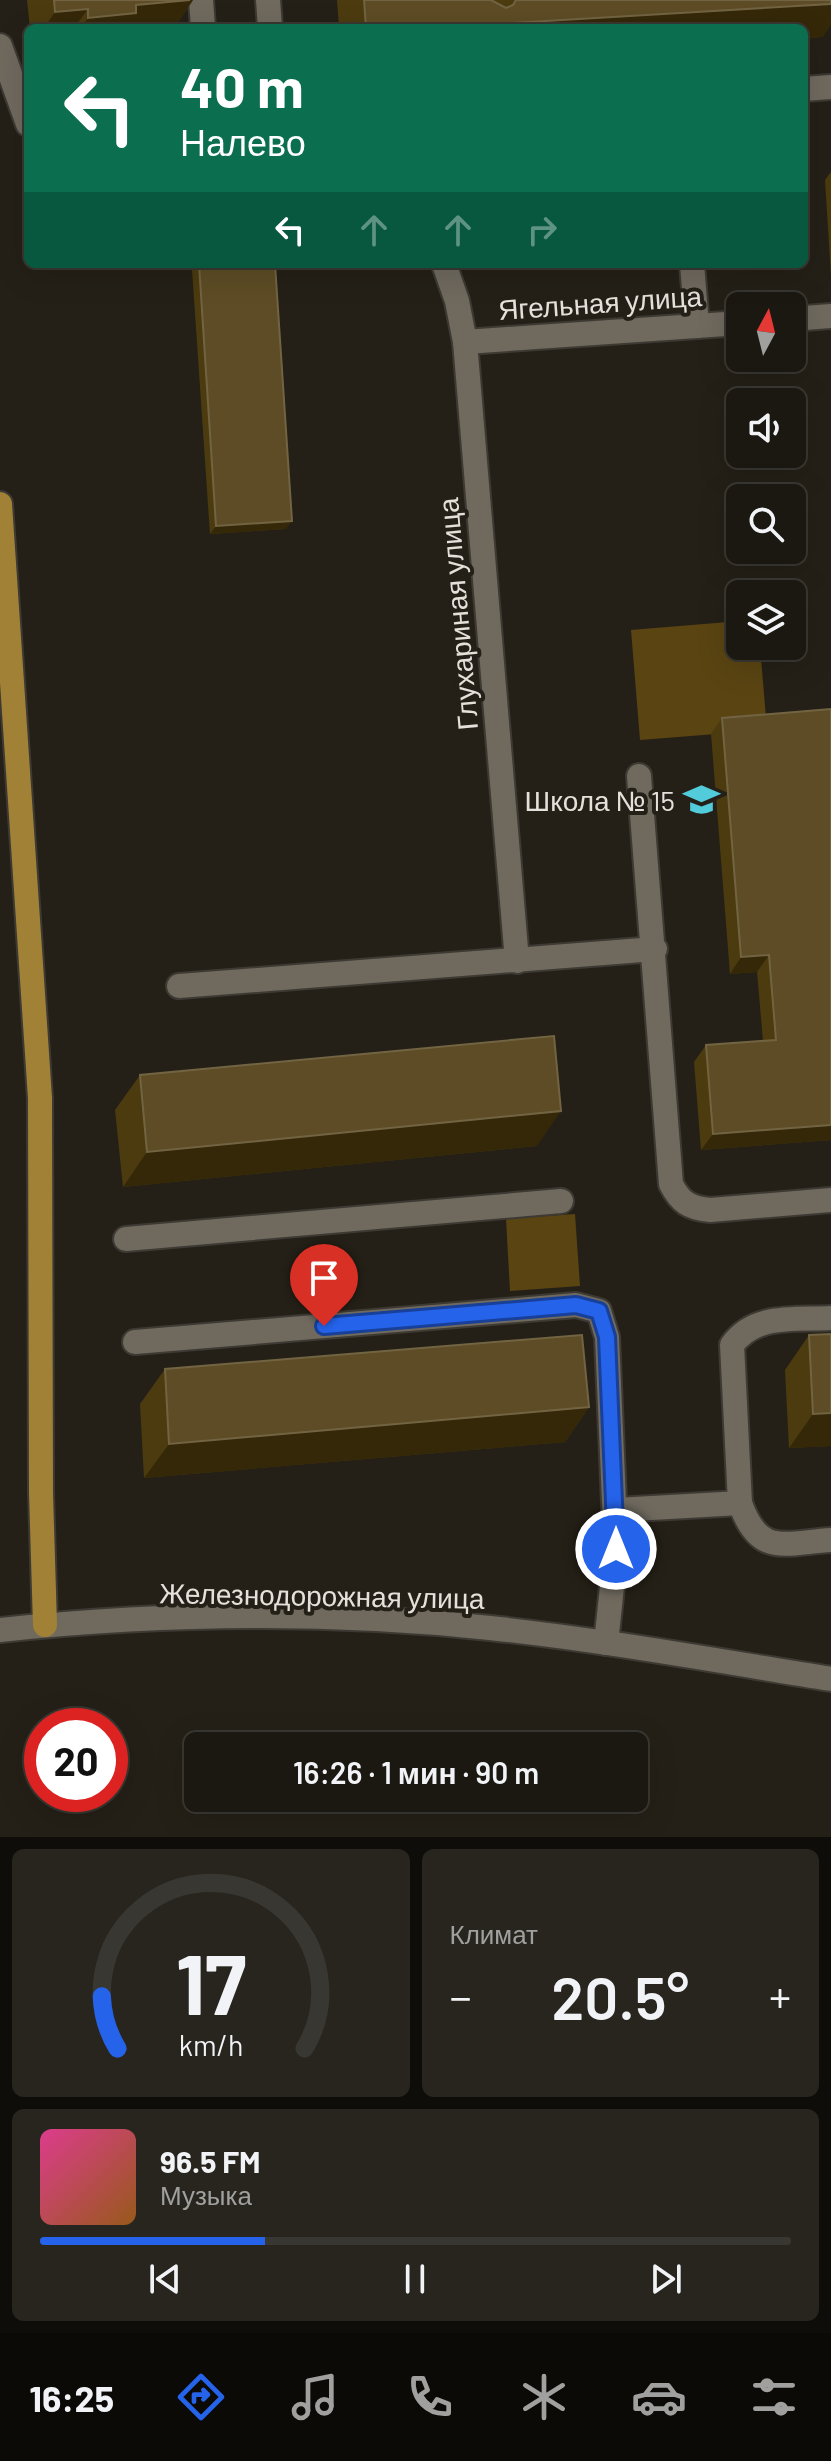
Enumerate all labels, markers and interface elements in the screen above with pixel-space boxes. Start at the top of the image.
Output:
text: 40 m [180,52,304,119]
icon: left [48,56,152,160]
text: Налево [180,120,306,163]
icon: left [268,208,312,252]
icon: ahead [352,208,396,252]
icon: ahead [436,208,480,252]
icon: right [520,208,564,252]
street label: Ягельная улица [497,278,703,326]
north arrow [726,292,806,372]
map controls [726,292,806,660]
button: sound [726,388,806,468]
button: search [726,484,806,564]
street label: Глухариная улица [430,496,484,732]
button: layers [726,580,806,660]
school or university icon: Школа № 15 [682,781,720,819]
place label: Школа № 15 [524,783,675,817]
pin [290,1244,358,1326]
icon: arrive [302,1256,346,1300]
position arrow [574,1507,658,1591]
street label: Железнодорожная улица [159,1575,485,1615]
speed limit sign: 20 [24,1708,128,1812]
text: 16:26 · 1 мин · 90 m [293,1754,539,1790]
text: Климат [450,1918,538,1949]
text: 17 [175,1932,246,2032]
text: 20.5° [551,1960,689,2032]
text: − [450,1969,472,2022]
text: + [769,1969,791,2022]
text: km/h [178,2027,243,2062]
text: 96.5 FM [160,2143,261,2179]
text: Музыка [160,2179,252,2210]
icon: previous [143,2257,187,2301]
icon: pause [393,2257,437,2301]
icon: next [644,2257,688,2301]
icon: directions [173,2369,229,2425]
icon: music [287,2369,343,2425]
icon: phone [402,2369,458,2425]
icon: climate [516,2369,572,2425]
icon: car [631,2369,687,2425]
icon: filters [746,2369,802,2425]
text: 16:25 [29,2376,114,2419]

